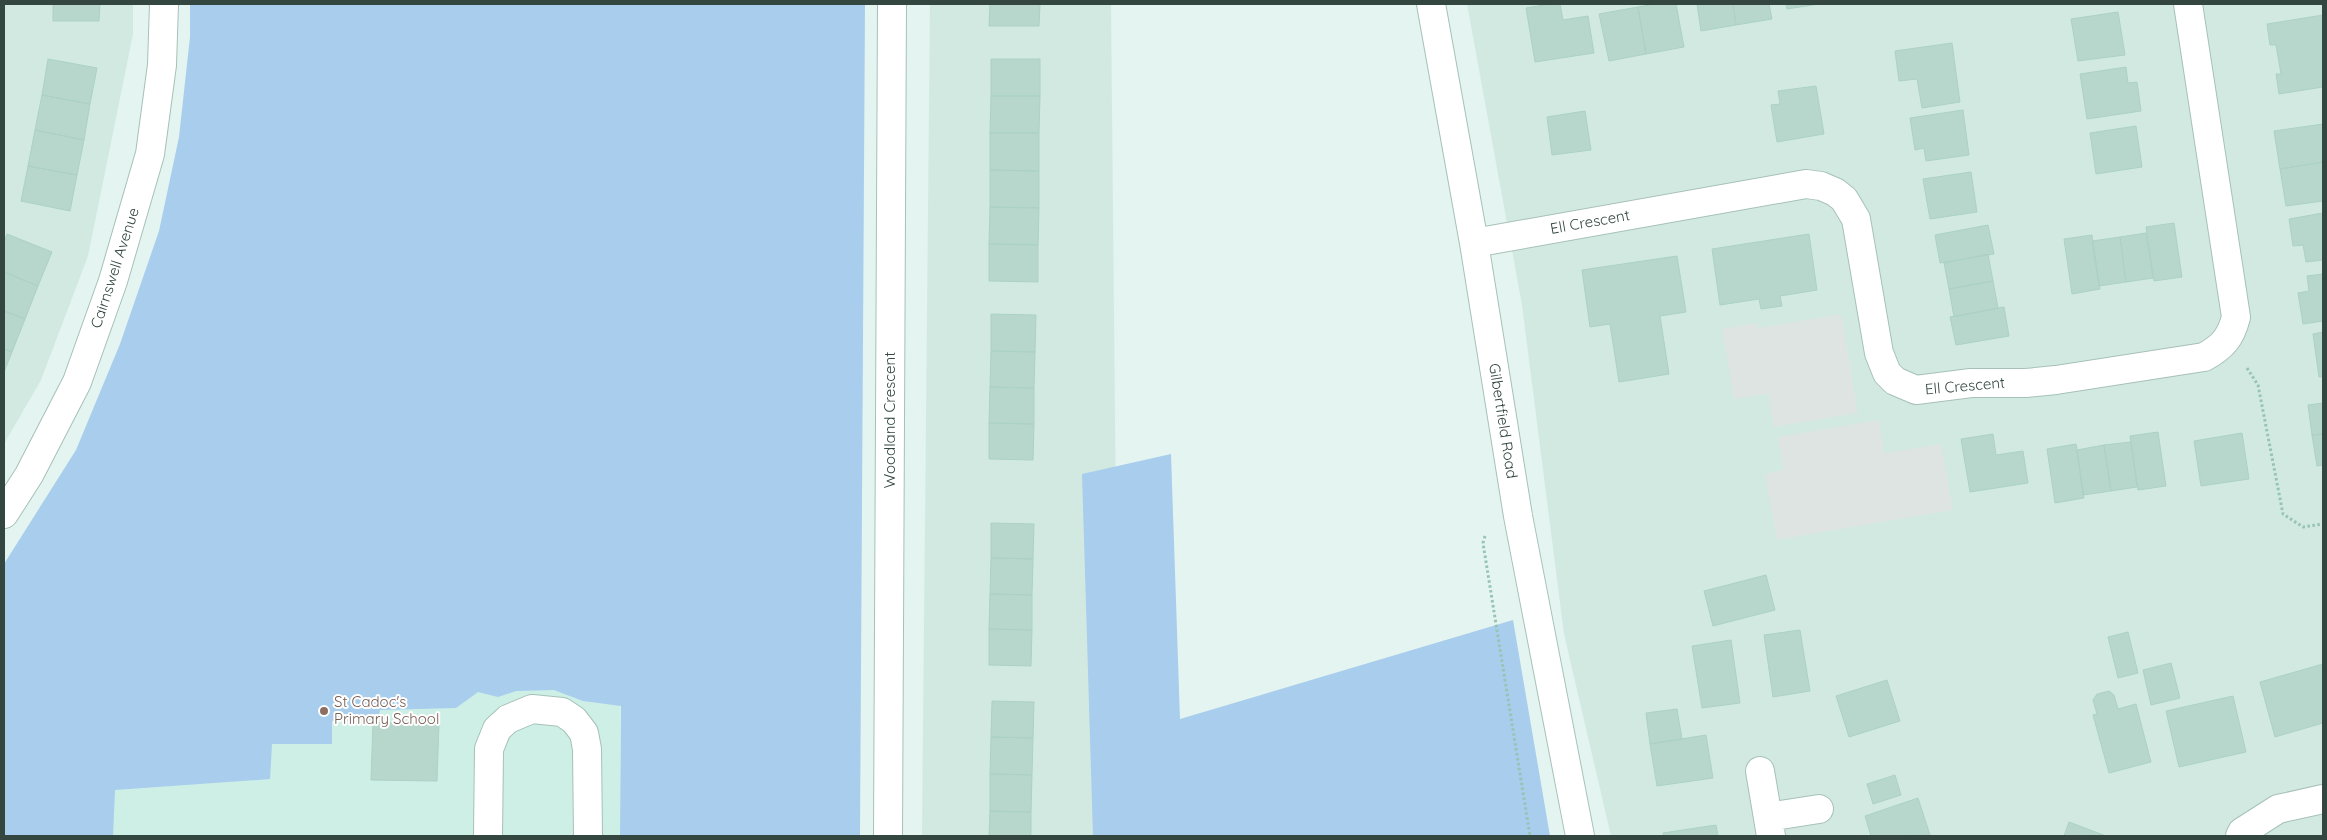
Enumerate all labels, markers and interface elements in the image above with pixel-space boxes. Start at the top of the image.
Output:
street label: Cairnswell Avenue [86,205,143,331]
street label: Ell Crescent [1549,205,1631,238]
street label: Woodland Crescent [880,352,899,488]
street label: Gilbertfield Road [1485,362,1522,480]
street label: Ell Crescent [1924,373,2006,398]
place label: St Cadoc's Primary School [334,692,439,728]
marker: St Cadoc's Primary School [318,705,330,717]

